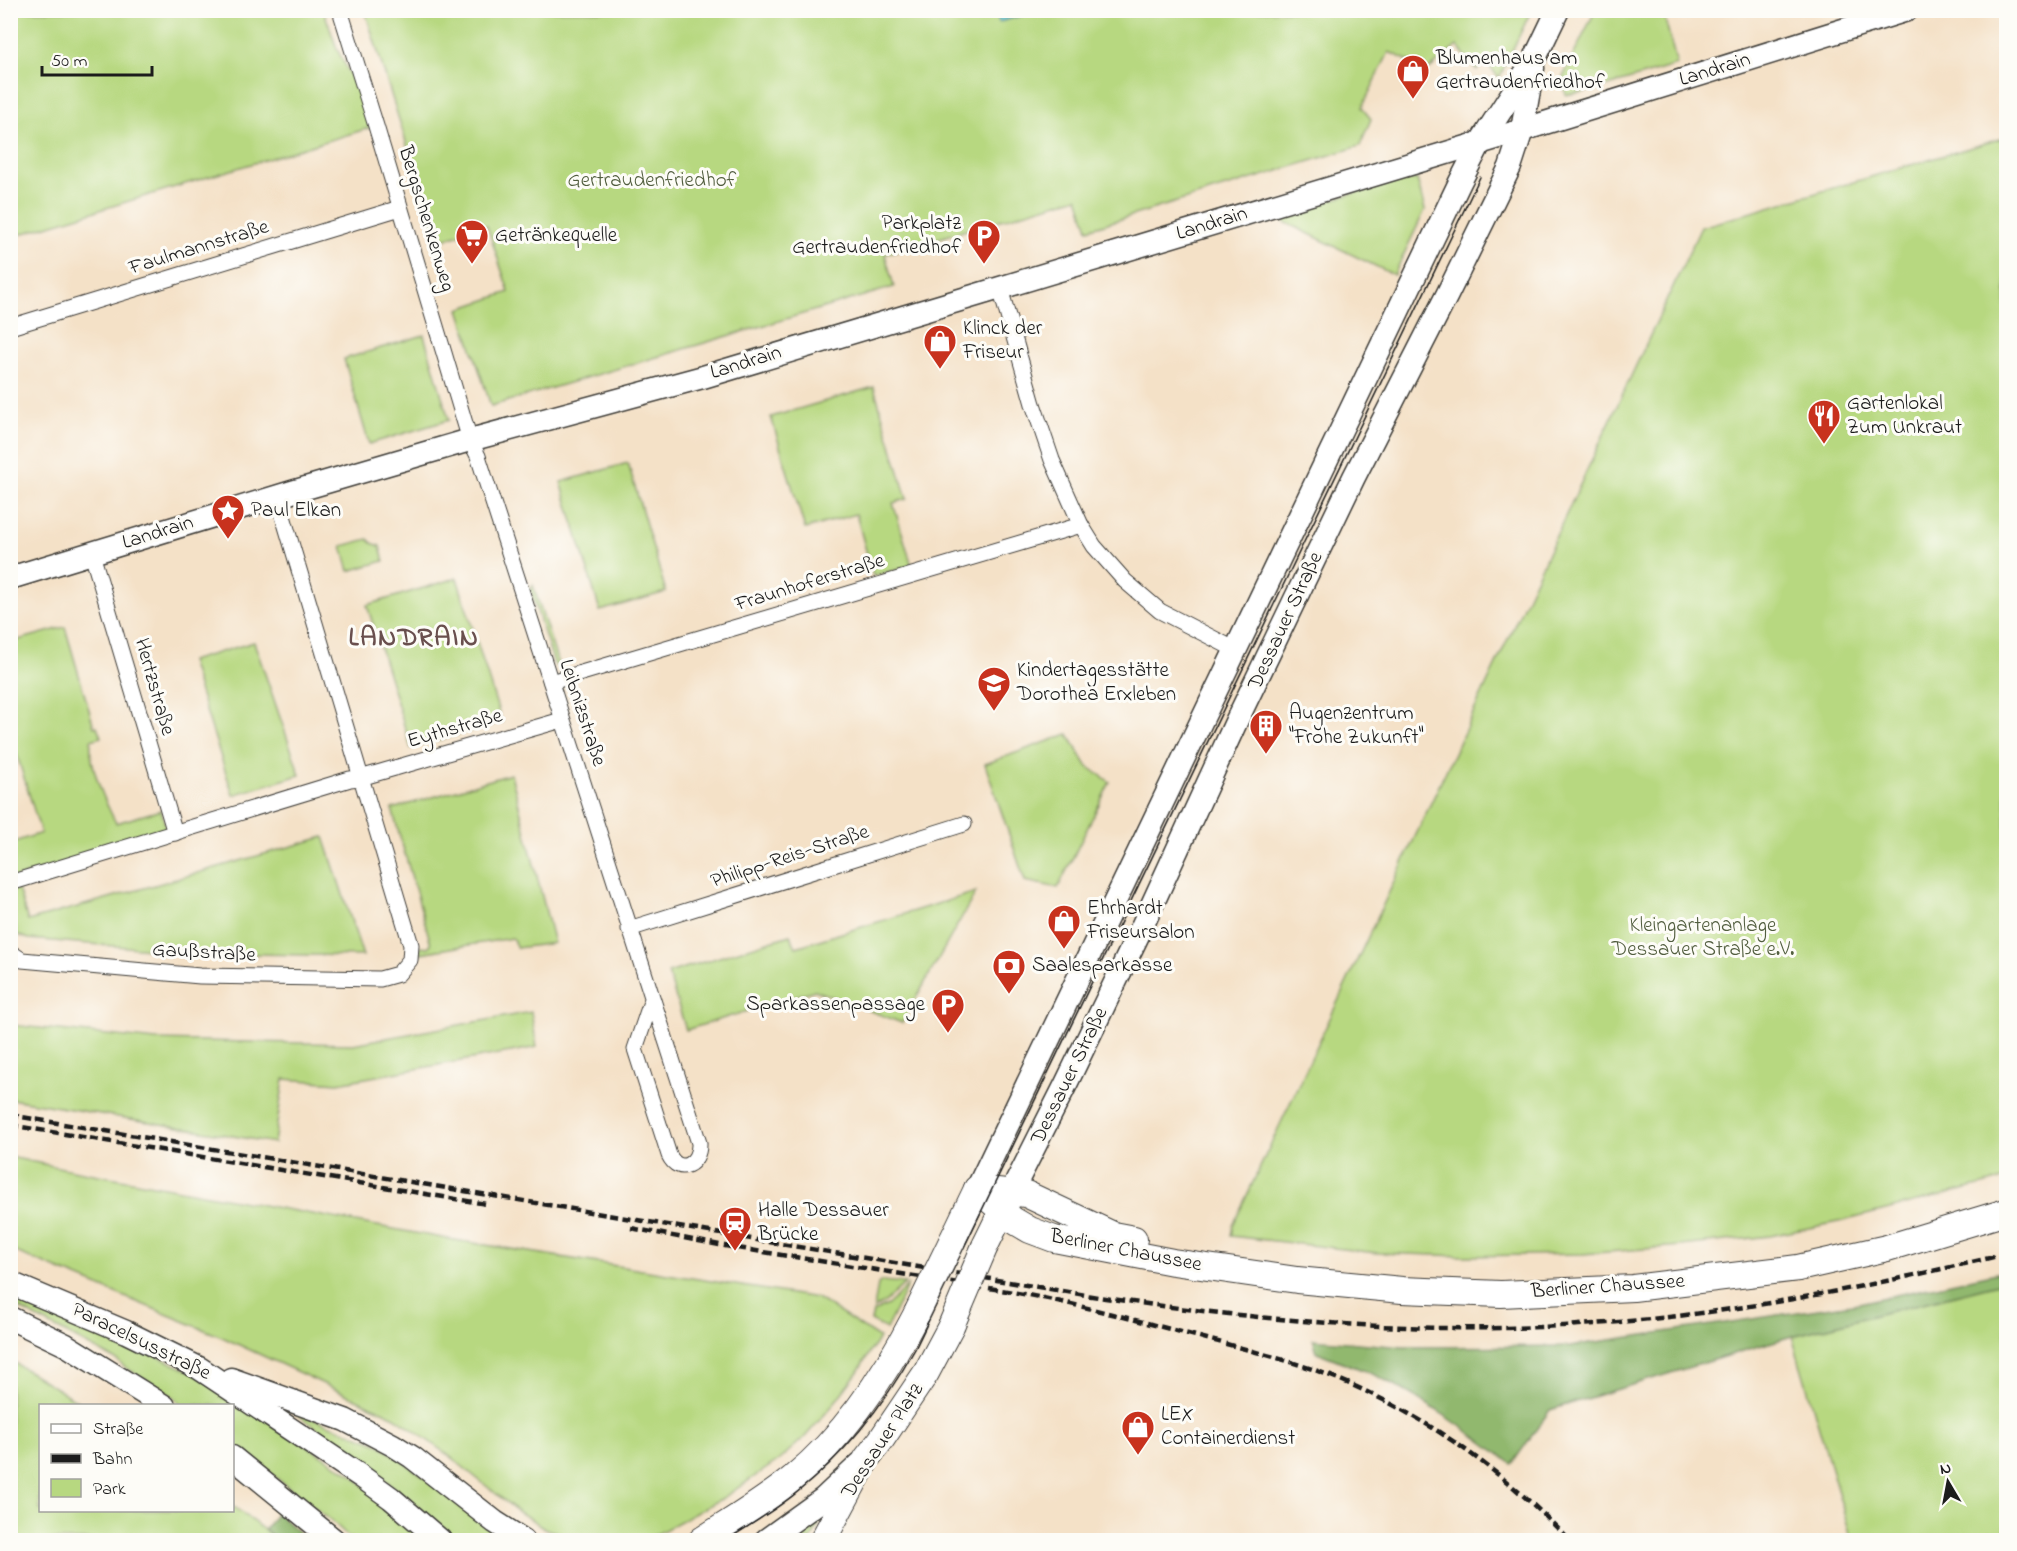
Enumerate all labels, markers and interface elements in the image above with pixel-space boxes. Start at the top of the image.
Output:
scale bar [42,39,152,77]
place label: Blumenhaus am Gertraudenfriedhof [1435,44,1605,98]
street label: Landrain [1676,45,1754,95]
text: 50 m [51,49,88,75]
shop icon: Blumenhaus am Gertraudenfriedhof [1395,53,1431,100]
street label: Bergschenkenweg [387,142,462,296]
park label: Gertraudenfriedhof [568,166,737,196]
street label: Landrain [1173,199,1251,249]
place label: Parkplatz Gertraudenfriedhof [792,209,961,263]
street label: Faulmannstraße [124,212,273,284]
supermarket icon: Getränkequelle [454,218,490,265]
parking icon: Parkplatz Gertraudenfriedhof [966,218,1002,265]
place label: Getränkequelle [495,221,618,251]
place label: Klinck der Friseur [962,314,1043,368]
shop icon: Klinck der Friseur [922,323,958,370]
street label: Landrain [707,338,785,388]
place label: Gartenlokal Zum Unkraut [1847,389,1962,443]
restaurant icon: Gartenlokal Zum Unkraut [1806,398,1842,445]
place icon: Paul Elkan [210,493,246,540]
place label: Paul Elkan [251,496,341,526]
street label: Landrain [119,508,197,558]
street label: Fraunhoferstraße [731,546,889,620]
street label: Dessauer Straße [1240,546,1331,696]
district label: LANDRAIN [348,619,480,658]
street label: Hertzstraße [126,635,182,740]
street label: Leibnizstraße [551,656,614,771]
place label: Kindertagesstätte Dorothea Erxleben [1016,656,1176,710]
school or university icon: Kindertagesstätte Dorothea Erxleben [976,665,1012,712]
place label: Augenzentrum "Frohe Zukunft" [1289,699,1424,753]
street label: Eythstraße [404,701,507,759]
building icon: Augenzentrum "Frohe Zukunft" [1248,708,1284,755]
street label: Philipp-Reis-Straße [707,817,874,897]
place label: Ehrhardt Friseursalon [1086,894,1195,948]
shop icon: Ehrhardt Friseursalon [1046,903,1082,950]
park label: Kleingartenanlage Dessauer Straße e.V. [1611,911,1794,965]
street label: Gaußstraße [152,935,257,971]
bank icon: Saalesparkasse [991,948,1027,995]
place label: Saalesparkasse [1032,951,1173,981]
parking icon: Sparkassenpassage [930,987,966,1034]
place label: Sparkassenpassage [746,990,926,1022]
street label: Dessauer Straße [1023,1002,1116,1151]
place label: Halle Dessauer Brücke [757,1196,889,1250]
station icon: Halle Dessauer Brücke [717,1205,753,1252]
street label: Berliner Chaussee [1047,1221,1205,1281]
street label: Berliner Chaussee [1529,1267,1686,1307]
street label: Paracelsusstraße [66,1295,216,1389]
street label: Dessauer Platz [834,1377,932,1505]
place label: LEX Containerdienst [1161,1400,1295,1454]
legend [39,1404,234,1512]
shop icon: LEX Containerdienst [1120,1409,1156,1456]
text: Straße [93,1417,144,1443]
text: Bahn [92,1447,132,1473]
north arrow [1918,1452,1978,1512]
text: N [1938,1456,1953,1482]
text: Park [93,1477,126,1503]

